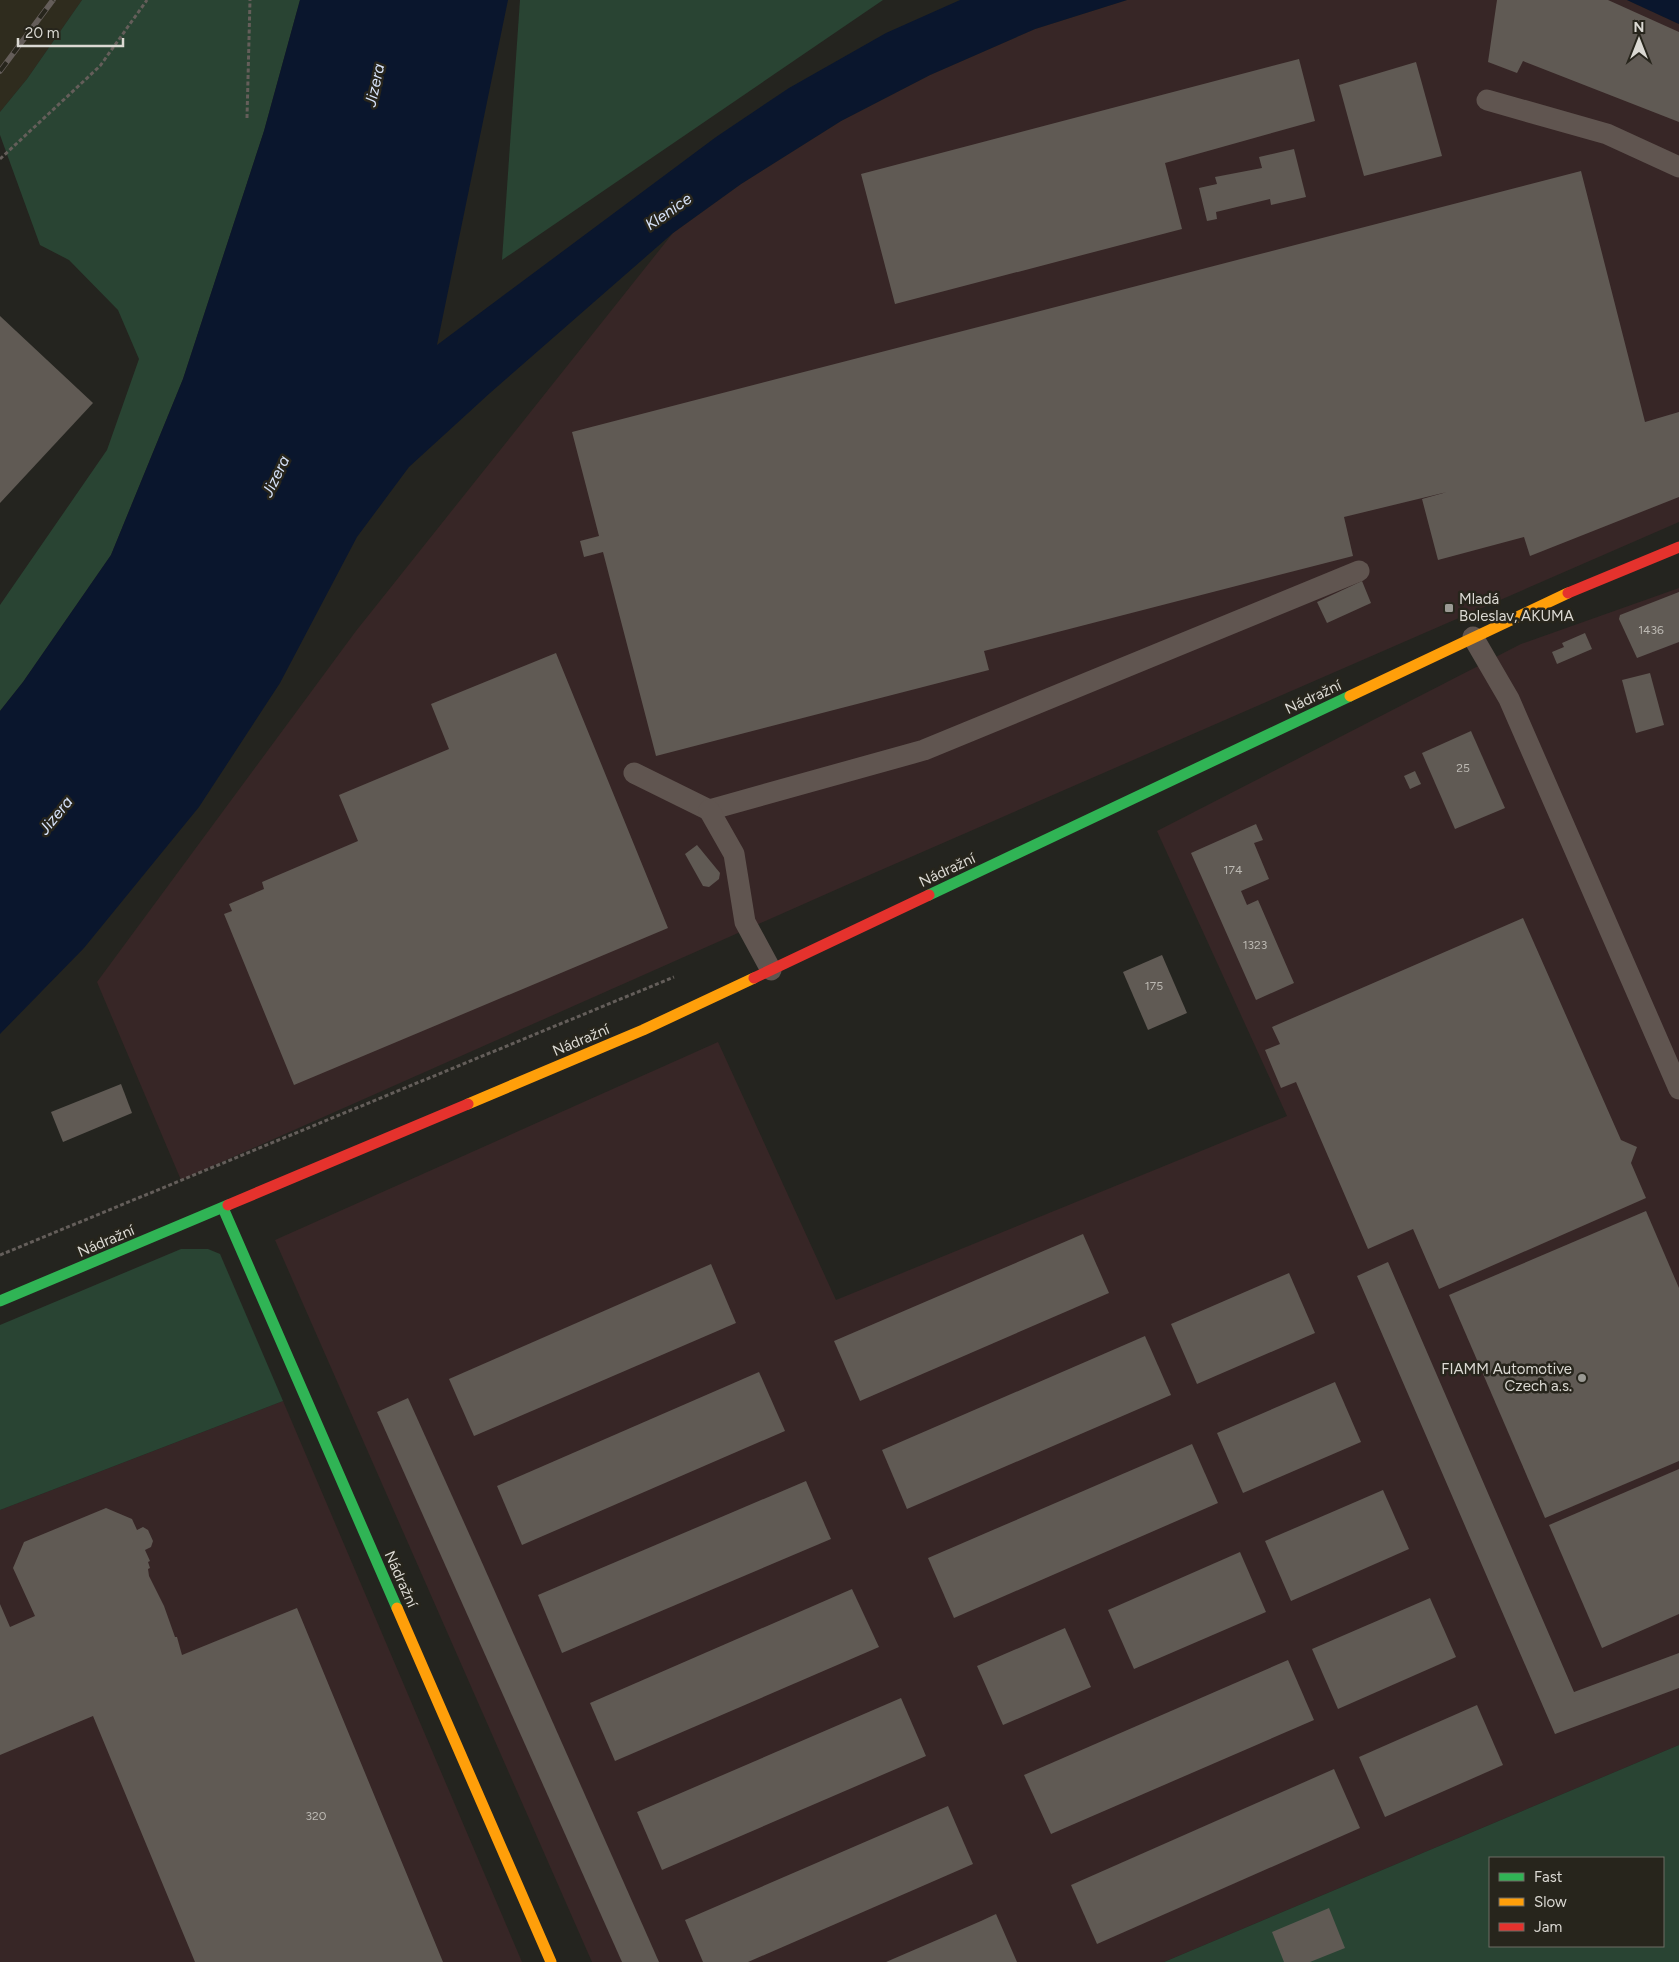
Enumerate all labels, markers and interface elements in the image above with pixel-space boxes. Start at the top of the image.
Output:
scale bar [18,15,122,47]
north arrow [1614,15,1664,65]
text: N [1634,19,1644,36]
text: 20 m [25,24,59,42]
water label: Jizera [360,62,388,109]
water label: Klenice [641,189,695,234]
water label: Jizera [257,453,294,501]
place label: Mladá Boleslav, AKUMA [1459,590,1574,625]
marker: Mladá Boleslav, AKUMA [1443,602,1455,614]
house number: 1436 [1638,623,1664,637]
street label: Nádražní [1282,676,1345,718]
house number: 25 [1456,761,1470,775]
water label: Jizera [34,792,76,839]
street label: Nádražní [916,849,979,891]
house number: 174 [1224,863,1243,877]
house number: 1323 [1243,938,1267,952]
house number: 175 [1145,979,1163,993]
street label: Nádražní [550,1019,614,1060]
street label: Nádražní [75,1220,139,1261]
place label: FIAMM Automotive Czech a.s. [1441,1360,1572,1395]
marker: FIAMM Automotive Czech a.s. [1576,1372,1588,1384]
street label: Nádražní [381,1548,422,1611]
house number: 320 [306,1809,327,1823]
legend [1489,1857,1664,1947]
text: Fast [1534,1868,1563,1886]
text: Slow [1534,1893,1567,1911]
text: Jam [1534,1918,1562,1936]

